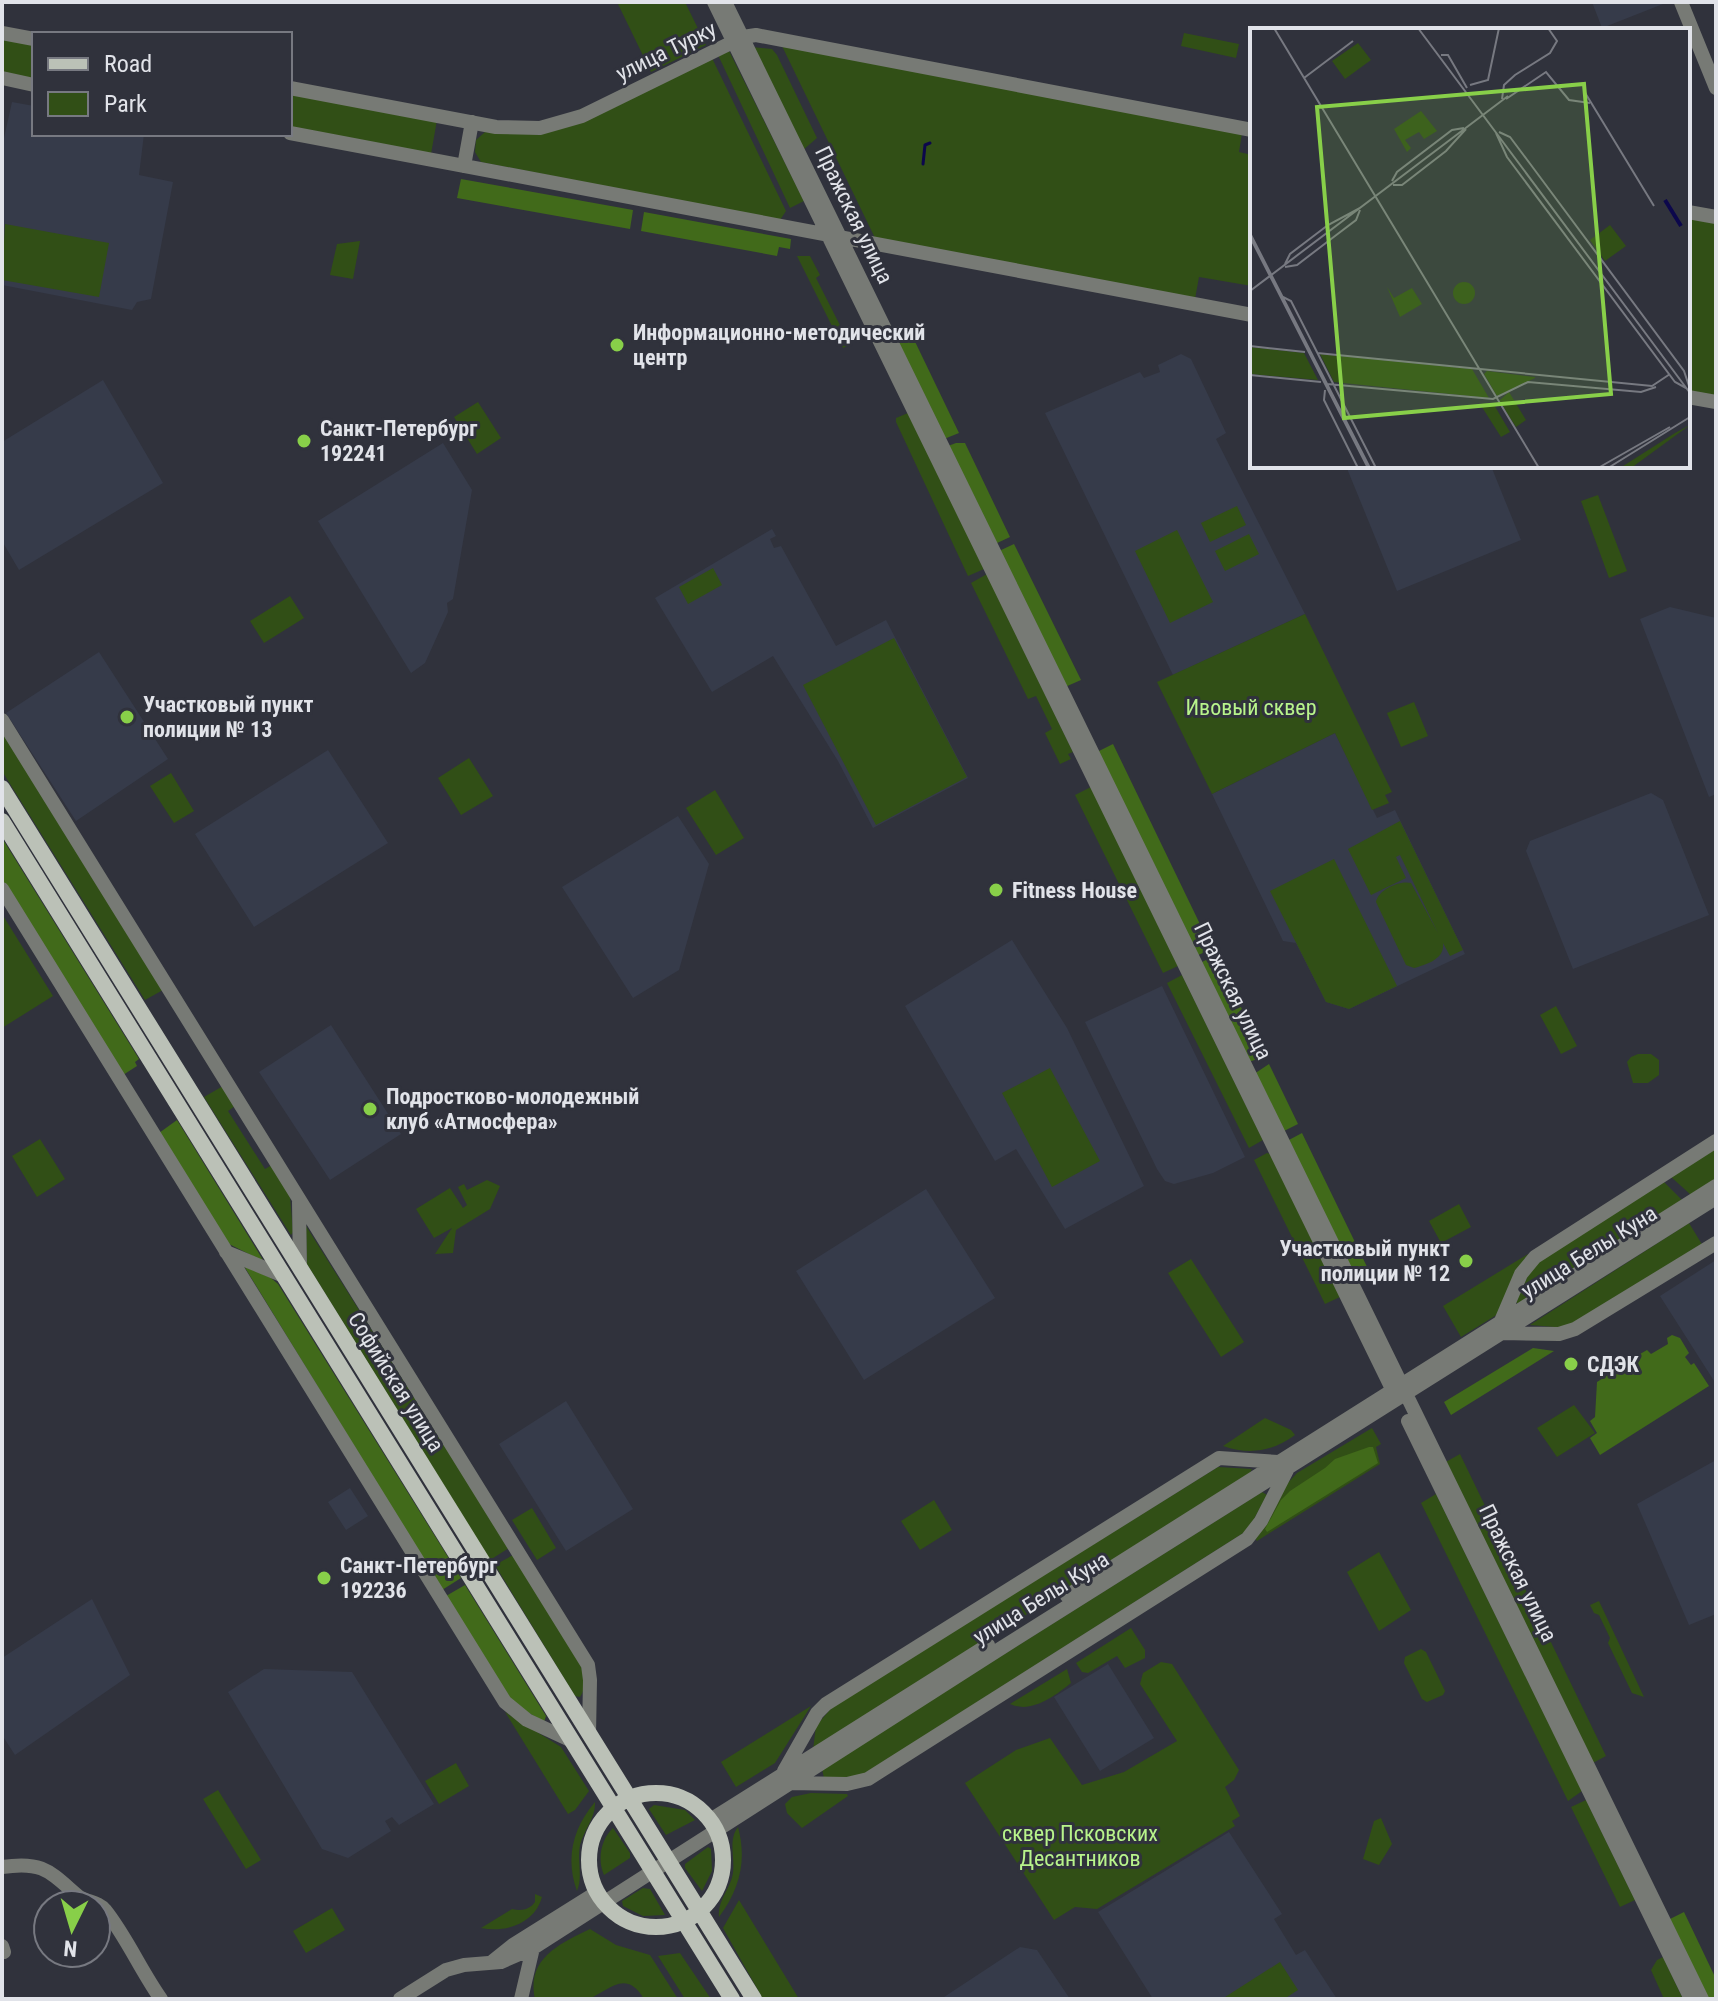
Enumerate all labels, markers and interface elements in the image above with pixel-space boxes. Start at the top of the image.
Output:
street label: улица Турку [612,16,720,86]
inset map [1250,28,1690,468]
legend [32,32,292,136]
text: Road [104,50,152,78]
text: Park [104,90,147,118]
street label: Пражская улица [810,142,898,288]
place label: Информационно-методический центр [633,320,925,370]
marker: Информационно-методический центр [608,336,626,354]
place label: Санкт-Петербург 192241 [320,416,477,466]
marker: Санкт-Петербург 192241 [295,432,313,450]
place label: Участковый пункт полиции № 13 [143,692,314,742]
park label: Ивовый сквер [1185,695,1317,720]
marker: Участковый пункт полиции № 13 [118,708,136,726]
place label: Fitness House [1012,878,1137,903]
marker: Fitness House [987,881,1005,899]
street label: Пражская улица [1189,918,1277,1064]
place label: Подростково-молодежный клуб «Атмосфера» [386,1084,639,1134]
marker: Подростково-молодежный клуб «Атмосфера» [361,1100,379,1118]
street label: улица Белы Куна [1517,1200,1661,1304]
place label: Участковый пункт полиции № 12 [1280,1236,1450,1286]
marker: Участковый пункт полиции № 12 [1457,1252,1475,1270]
street label: Софийская улица [343,1308,449,1456]
place label: СДЭК [1587,1352,1639,1377]
marker: СДЭК [1562,1355,1580,1373]
street label: Пражская улица [1474,1500,1562,1646]
street label: улица Белы Куна [969,1546,1113,1650]
place label: Санкт-Петербург 192236 [340,1553,497,1603]
marker: Санкт-Петербург 192236 [315,1569,333,1587]
park label: сквер Псковских Десантников [1002,1821,1158,1871]
north arrow [32,1889,112,1969]
text: N [62,1935,78,1961]

